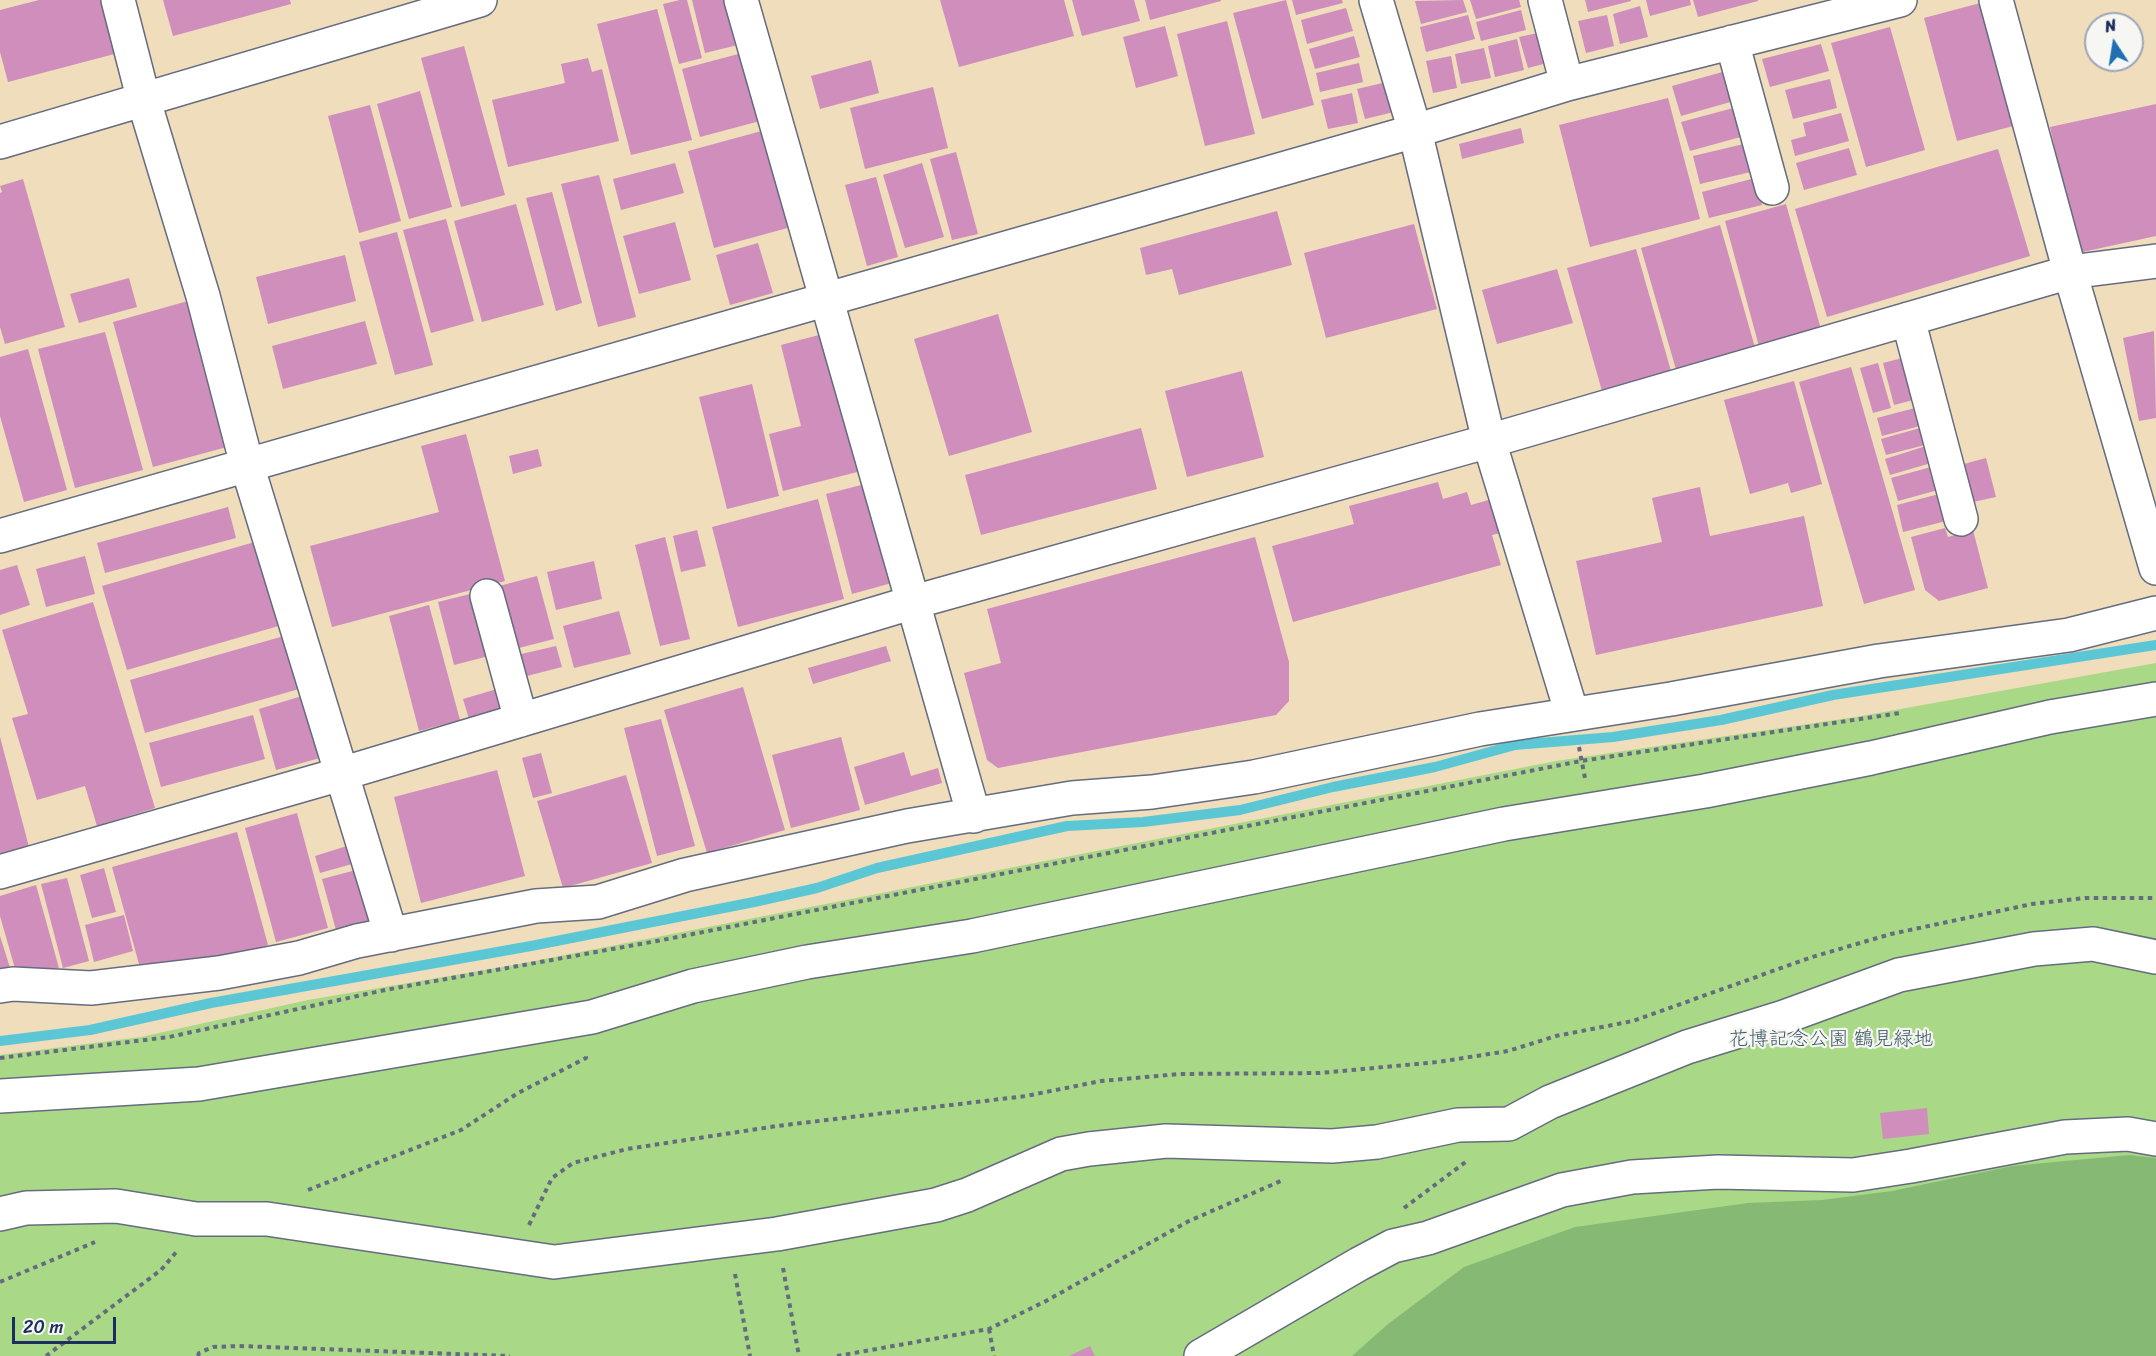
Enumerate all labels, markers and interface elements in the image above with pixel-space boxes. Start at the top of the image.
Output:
text: N [2102,11,2119,41]
north arrow [2084,12,2144,72]
park label: 花博記念公園 鶴見緑地 [1728,1028,1934,1052]
scale bar [15,1305,118,1343]
text: 20 m [23,1311,63,1343]

